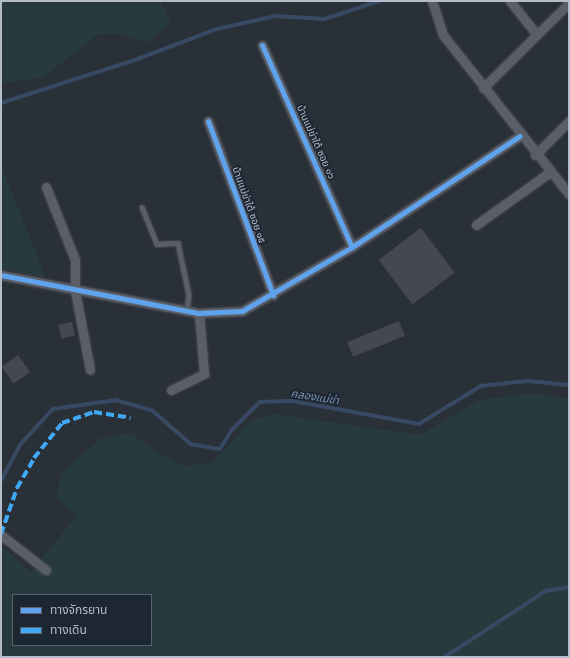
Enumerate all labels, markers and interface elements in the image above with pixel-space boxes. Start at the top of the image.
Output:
street label: บ้านแม่ข่าใต้ ซอย ๑๖ [294,103,338,181]
street label: บ้านแม่ข่าใต้ ซอย ๑๕ [230,165,268,245]
water label: คลองแม่ข่า [290,387,340,407]
legend [12,594,152,646]
text: ทางจักรยาน [50,603,107,617]
text: ทางเดิน [50,623,87,637]

